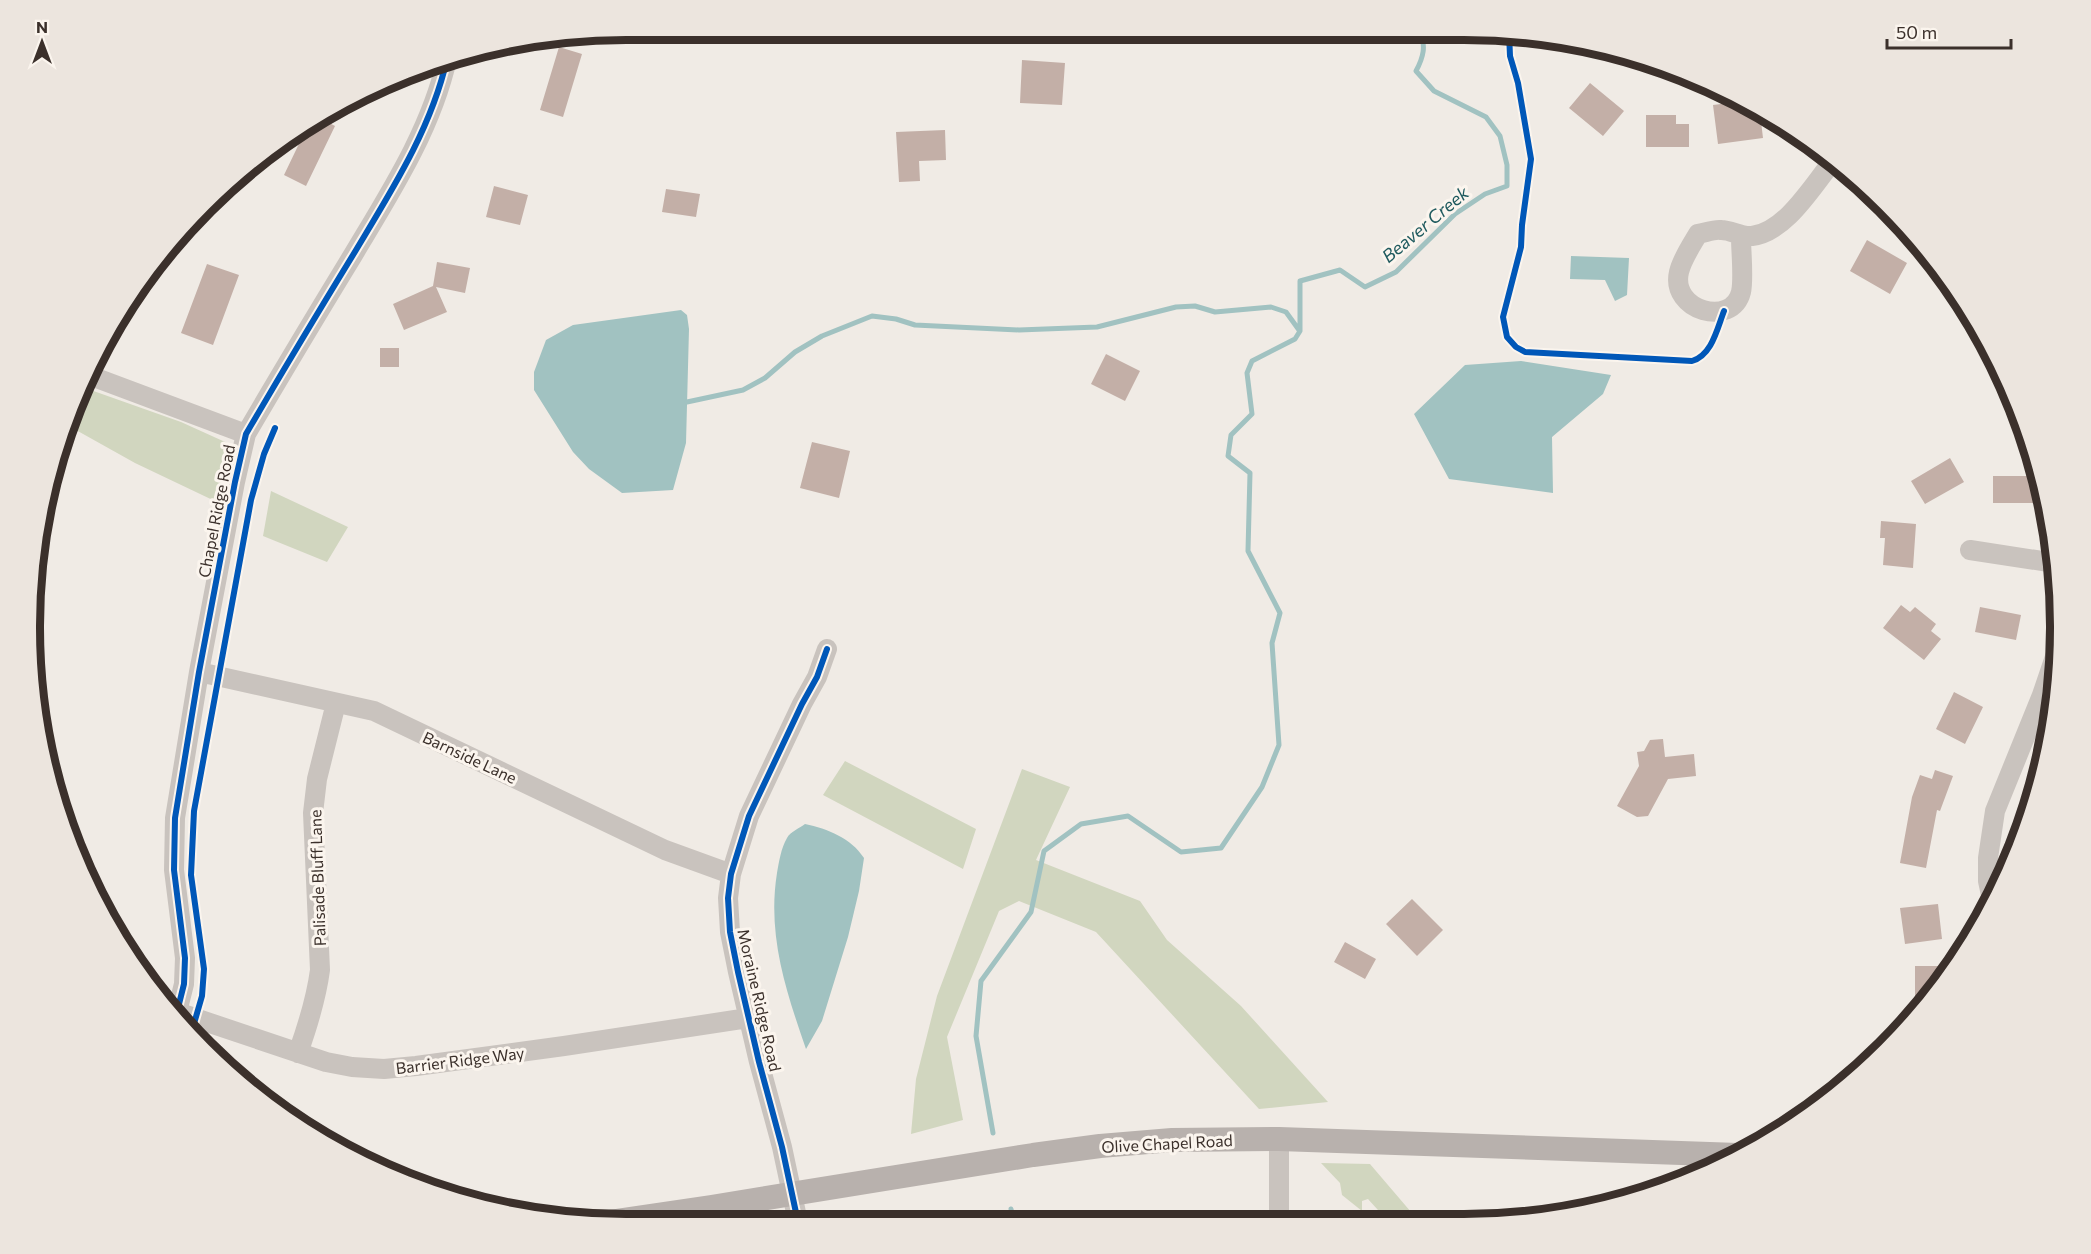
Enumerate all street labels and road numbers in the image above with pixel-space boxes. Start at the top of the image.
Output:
street label: Chapel Ridge Road [194,443,238,579]
street label: Barnside Lane [420,727,520,787]
street label: Palisade Bluff Lane [305,809,329,947]
street label: Moraine Ridge Road [734,927,786,1073]
street label: Barrier Ridge Way [395,1043,525,1077]
street label: Olive Chapel Road [1101,1130,1233,1156]

